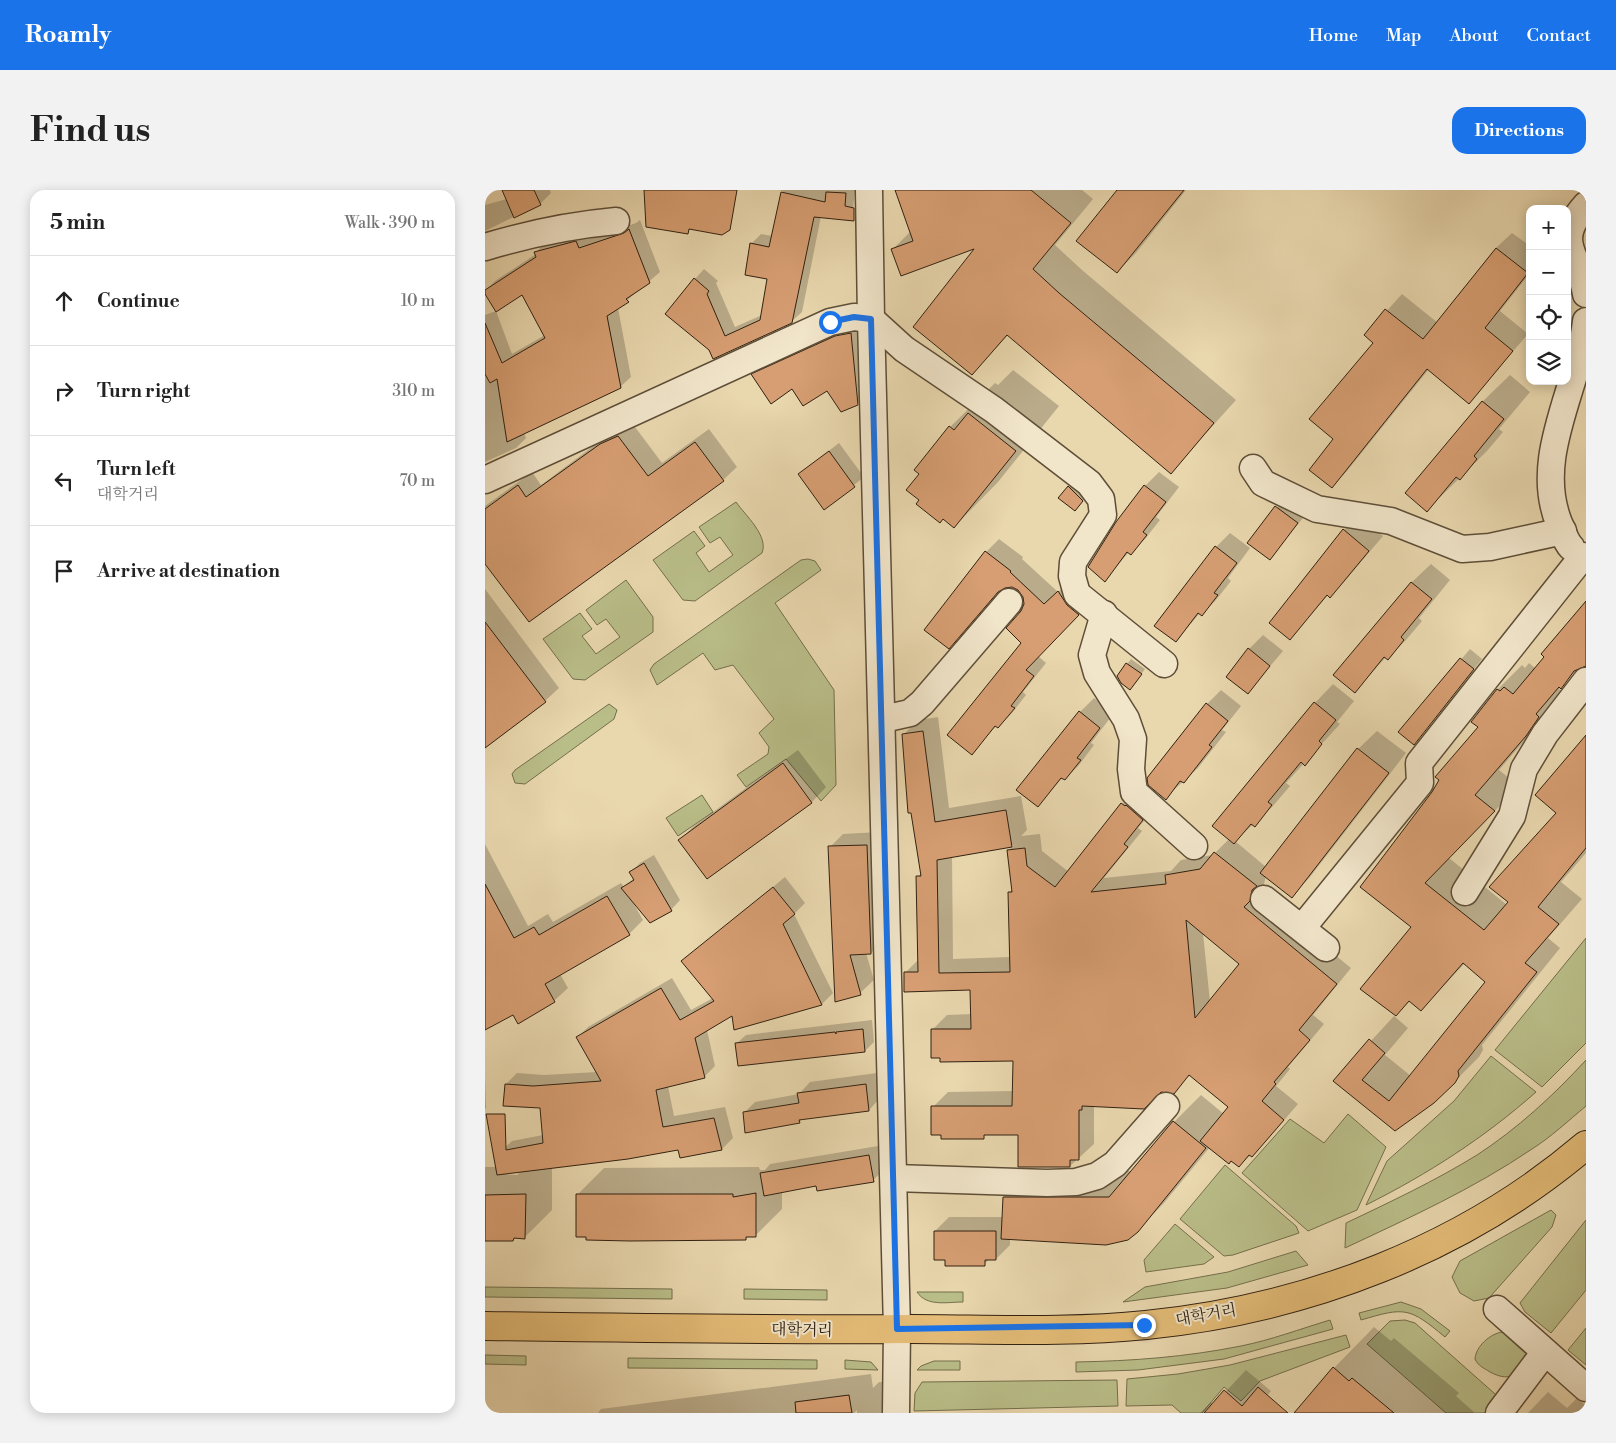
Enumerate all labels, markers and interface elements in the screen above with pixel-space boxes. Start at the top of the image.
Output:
text: Roamly [25,20,111,50]
text: Home [1309,24,1358,47]
text: Map [1386,24,1422,47]
text: About [1450,24,1499,47]
text: Contact [1527,24,1591,47]
button: Directions [1452,107,1586,154]
text: Find us [30,109,150,152]
map controls [1526,205,1571,385]
button: + [1526,205,1571,250]
text: 5 min [50,210,105,236]
text: Walk · 390 m [345,213,435,233]
button: − [1526,250,1571,295]
icon: ahead [50,287,78,315]
text: Continue [97,289,180,313]
text: 10 m [401,291,435,311]
button: locate [1526,295,1571,340]
route start [819,311,842,334]
button: layers [1526,340,1571,385]
icon: right [50,377,78,405]
text: Turn right [97,379,190,403]
text: 310 m [392,381,435,401]
text: Turn left [97,457,176,481]
icon: left [50,467,78,495]
text: 70 m [399,471,435,491]
text: 대학거리 [97,484,159,504]
icon: arrive [50,557,78,585]
text: Arrive at destination [97,559,280,583]
street label: 대학거리 [1174,1300,1238,1330]
route end [1133,1314,1156,1337]
street label: 대학거리 [771,1319,833,1341]

